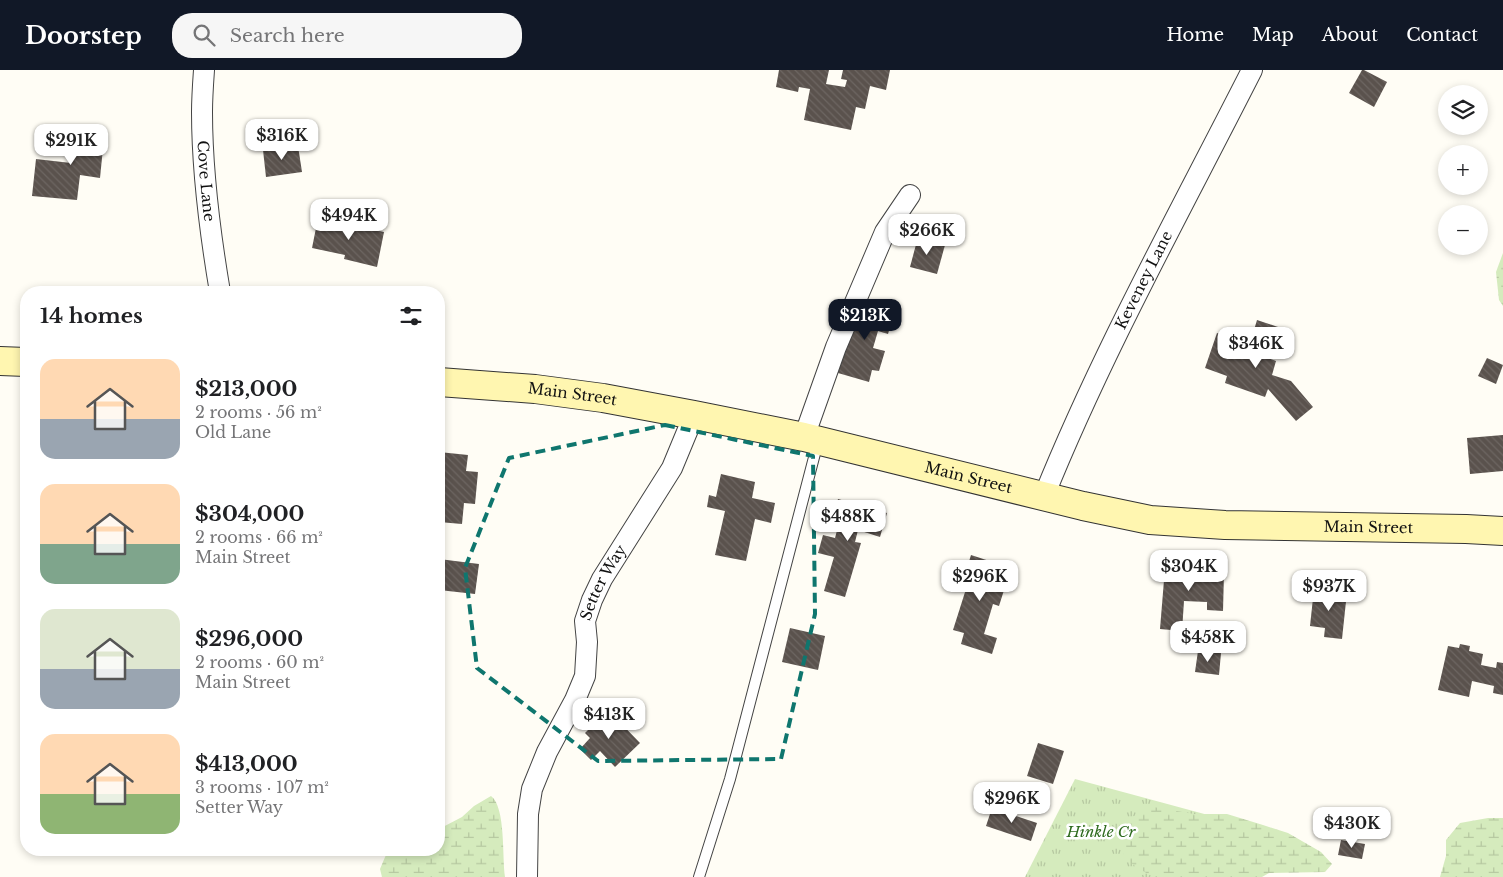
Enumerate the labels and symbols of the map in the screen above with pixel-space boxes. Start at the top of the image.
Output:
pin: $316K [247,118,317,161]
pin: $291K [36,124,106,166]
street label: Cove Lane [194,140,219,222]
pin: $494K [314,198,384,241]
pin: $266K [892,214,962,256]
street label: Keveney Lane [1111,228,1176,332]
pin: $213K [830,298,900,341]
pin: $346K [1221,326,1291,369]
street label: Main Street [527,378,619,409]
street label: Main Street [923,457,1015,497]
pin: $488K [813,500,883,542]
street label: Main Street [1323,517,1414,537]
street label: Setter Way [576,541,630,623]
pin: $304K [1154,550,1224,592]
pin: $296K [945,560,1015,602]
pin: $937K [1294,570,1364,612]
pin: $458K [1173,620,1243,663]
pin: $413K [574,698,644,740]
pin: $296K [977,782,1047,824]
pin: $430K [1317,806,1387,849]
park label: Hinkle Cr [1066,822,1137,841]

